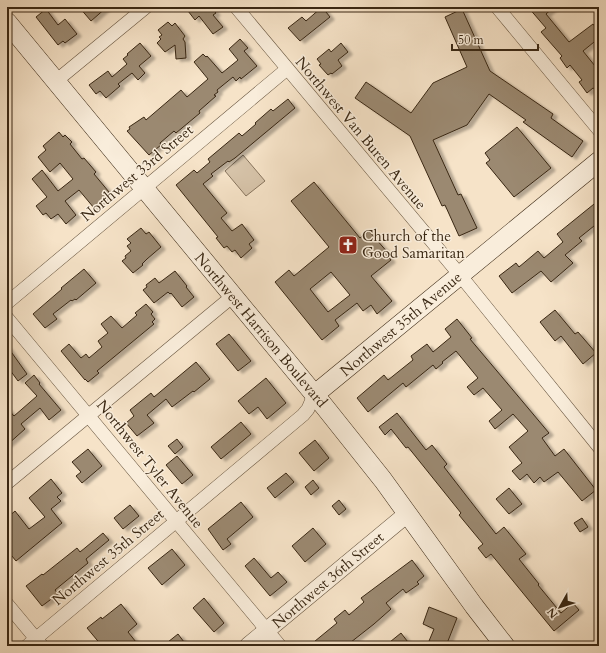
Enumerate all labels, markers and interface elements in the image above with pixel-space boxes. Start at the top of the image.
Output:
scale bar [452,26,538,52]
text: 50 m [458,32,485,48]
street label: Northwest Van Buren Avenue [291,52,431,214]
street label: Northwest 33rd Street [77,120,198,226]
place label: Church of the Good Samaritan [362,226,465,263]
church icon: Church of the Good Samaritan [337,234,359,256]
street label: Northwest Harrison Boulevard [190,248,332,412]
street label: Northwest 35th Avenue [336,267,466,381]
street label: Northwest Tyler Avenue [92,396,208,532]
street label: Northwest 35th Street [48,504,168,610]
street label: Northwest 36th Street [268,527,388,633]
north arrow [540,587,580,627]
text: N [543,604,561,621]

